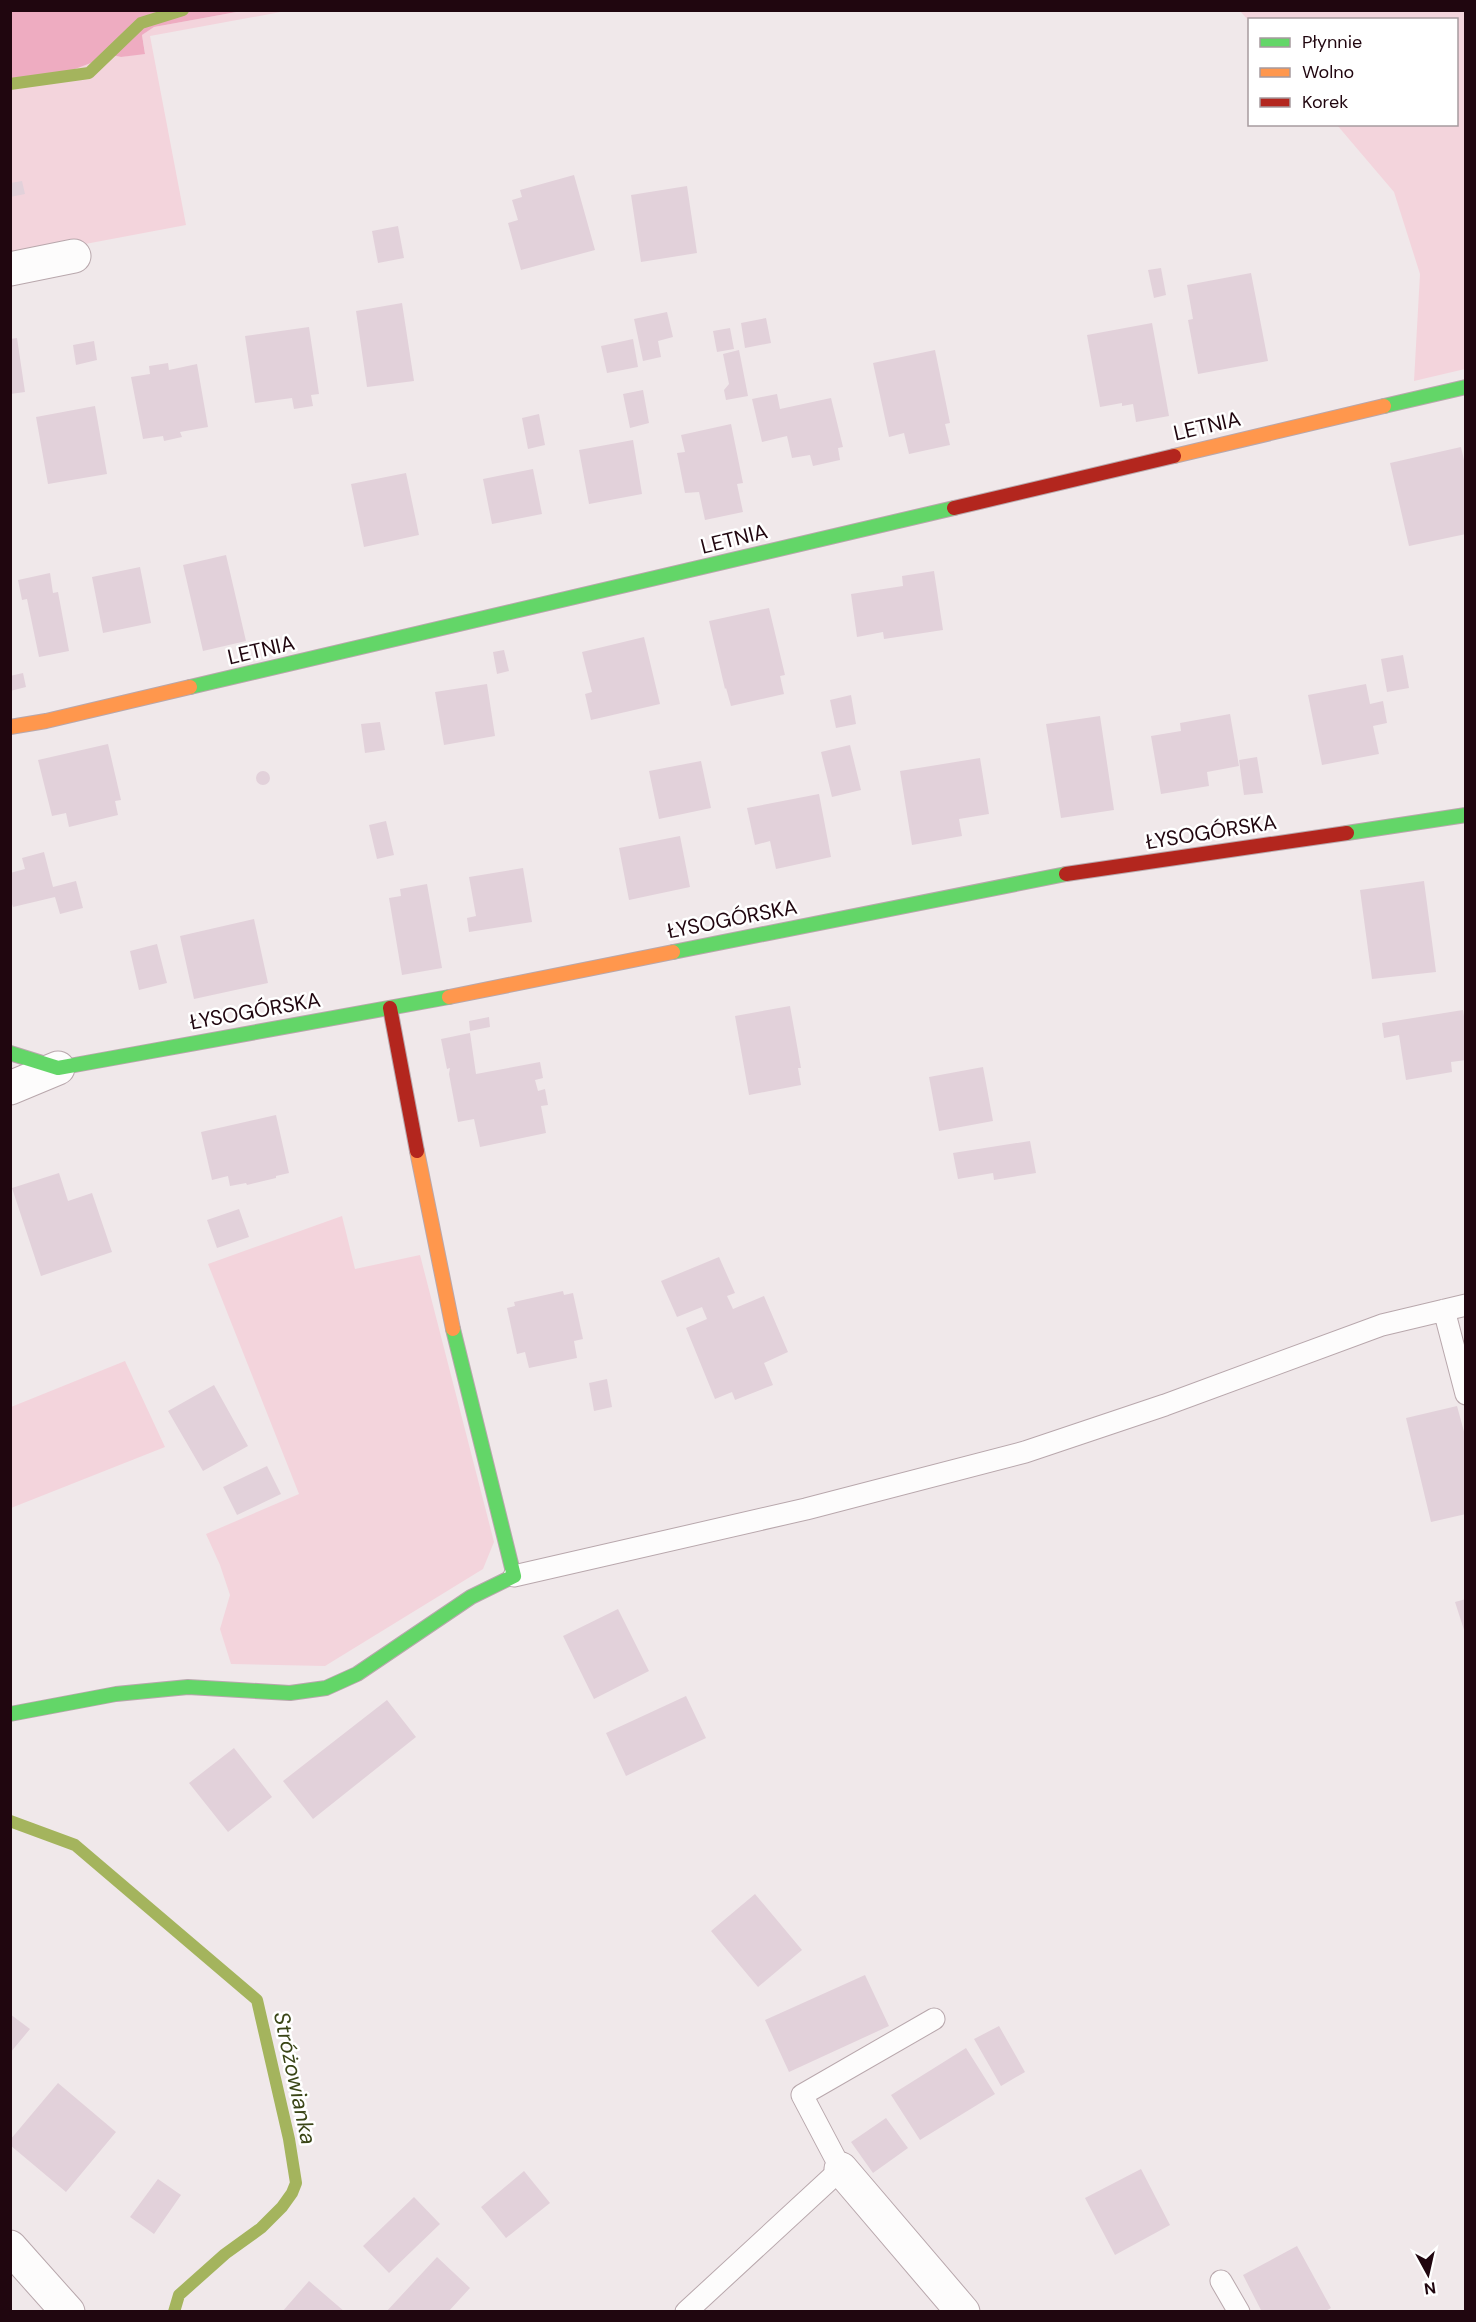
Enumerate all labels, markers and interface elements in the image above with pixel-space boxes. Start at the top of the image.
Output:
legend [1248,18,1458,126]
text: Płynnie [1302,30,1362,54]
text: Wolno [1302,60,1354,84]
text: Korek [1302,90,1348,114]
street label: LETNIA [1171,405,1243,447]
street label: LETNIA [698,517,770,561]
street label: LETNIA [225,629,297,671]
street label: ŁYSOGÓRSKA [1143,808,1279,856]
street label: ŁYSOGÓRSKA [664,893,800,945]
street label: ŁYSOGÓRSKA [187,986,323,1036]
water label: Stróżowianka [267,2009,323,2147]
north arrow [1398,2244,1458,2304]
text: N [1423,2277,1437,2300]

